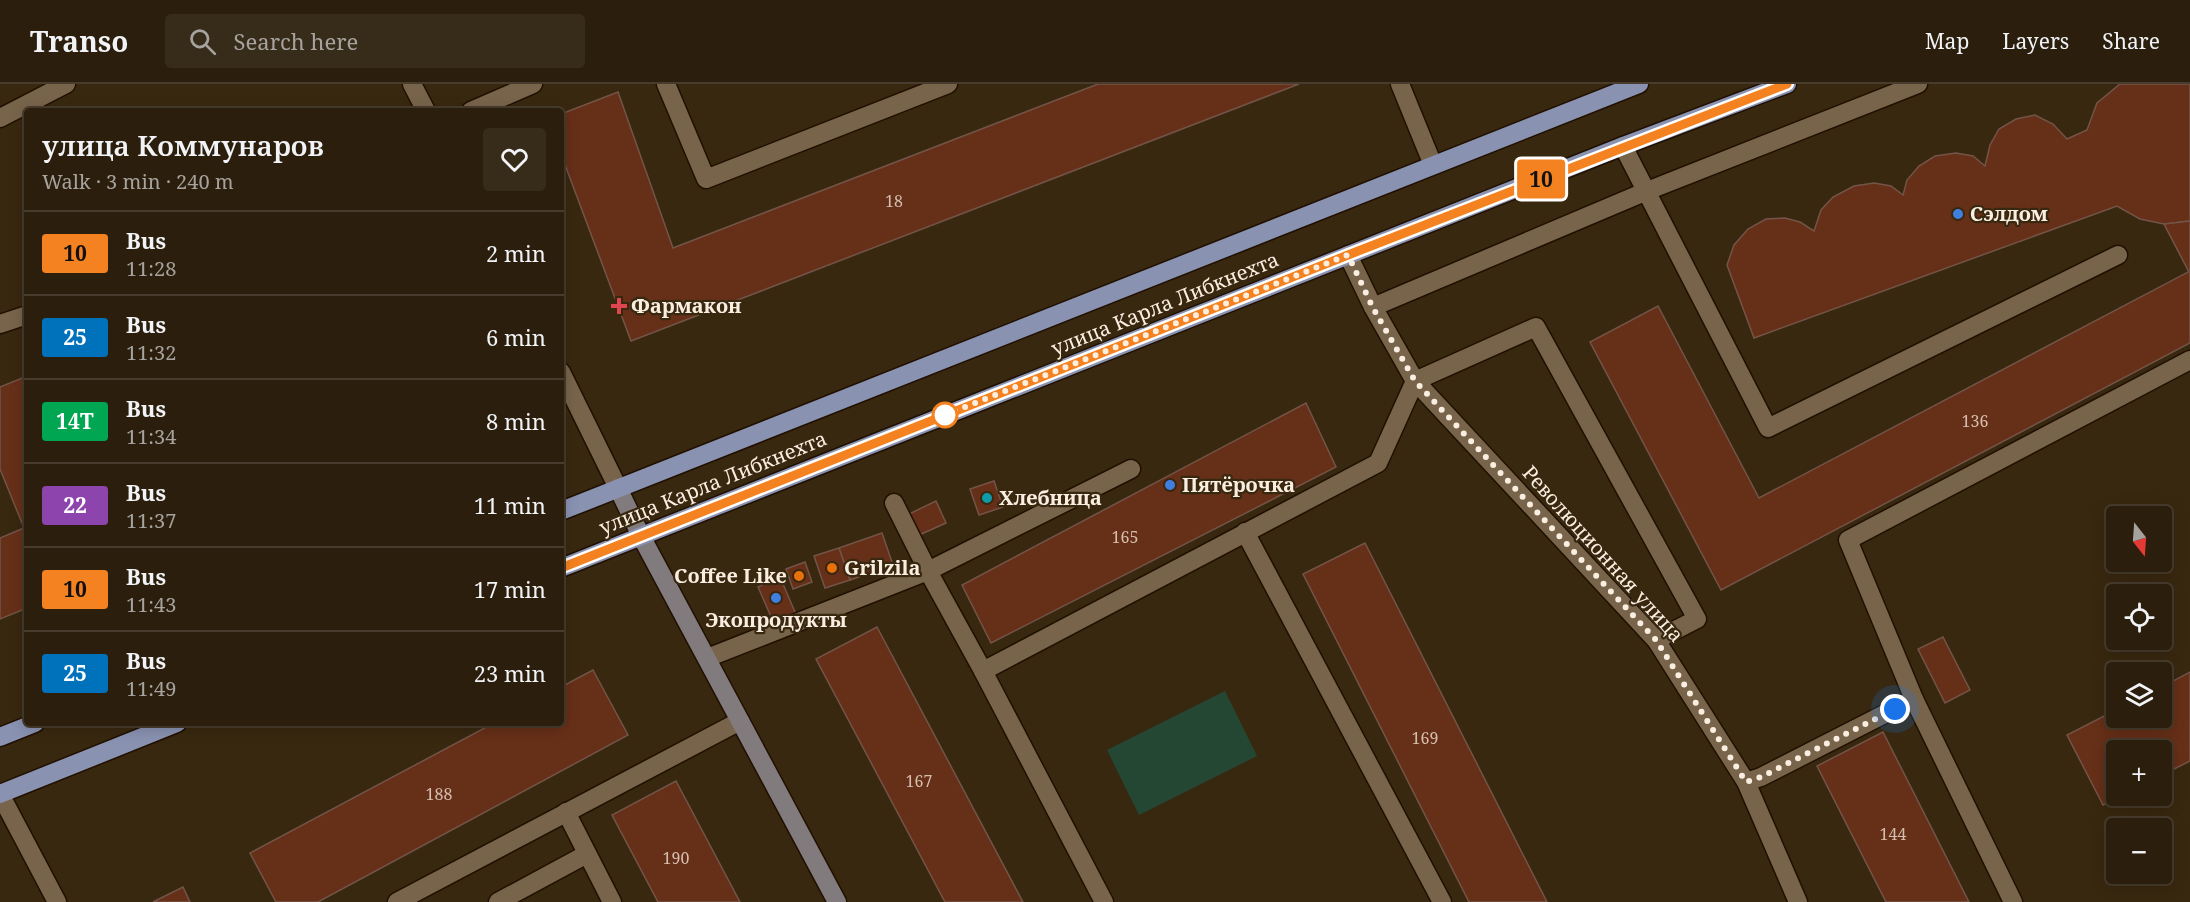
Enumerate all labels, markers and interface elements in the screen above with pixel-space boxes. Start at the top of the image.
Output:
search box [165,14,585,68]
text: Transo [30,22,129,60]
icon: search [186,25,219,58]
text: Search here [234,26,358,56]
text: Map [1925,27,1969,55]
text: Layers [2002,27,2069,55]
text: Share [2102,27,2160,55]
text: улица Коммунаров [42,126,324,164]
button: heart [483,128,546,191]
line badge: 10 [1514,160,1568,199]
text: 10 [1529,165,1553,193]
text: Walk · 3 min · 240 m [42,168,234,195]
house number: 18 [885,190,903,212]
place label: Сэлдом [1970,200,2048,227]
marker: Сэлдом [1951,207,1965,221]
text: Bus [126,225,166,255]
text: 2 min [486,238,546,268]
text: 10 [63,239,87,267]
street label: улица Карла Либкнехта [1047,245,1283,362]
text: 11:28 [126,255,176,282]
place label: Фармакон [631,292,742,319]
marker: Фармакон [612,299,626,313]
text: Bus [126,309,166,339]
text: 6 min [486,322,546,352]
text: 25 [63,323,87,351]
text: 11:32 [126,339,176,366]
text: Bus [126,393,166,423]
unlabelled marker [932,402,958,428]
text: 8 min [486,406,546,436]
text: 14Т [56,407,94,435]
house number: 136 [1962,410,1988,432]
text: 11:34 [126,423,176,450]
street label: улица Карла Либкнехта [595,424,831,541]
street label: Революционная улица [1517,459,1690,648]
place label: Пятёрочка [1182,471,1295,498]
text: Bus [126,477,166,507]
marker: Пятёрочка [1163,478,1177,492]
place label: Хлебница [999,484,1102,511]
text: 11 min [474,490,546,520]
text: 22 [63,491,87,519]
marker: Хлебница [980,491,994,505]
north arrow [2106,506,2172,572]
map controls [2106,506,2172,884]
text: 11:37 [126,507,176,534]
house number: 165 [1112,526,1138,548]
place label: Grilzila [844,554,921,581]
text: Bus [126,561,166,591]
marker: Grilzila [825,561,839,575]
place label: Coffee Like [674,562,787,589]
marker: Coffee Like [792,569,806,583]
text: 17 min [474,574,546,604]
text: 10 [63,575,87,603]
button: locate [2106,584,2172,650]
text: 11:43 [126,591,176,618]
marker: Экопродукты [769,591,783,605]
place label: Экопродукты [705,606,847,633]
text: Bus [126,645,166,675]
text: 23 min [474,658,546,688]
text: 25 [63,659,87,687]
button: layers [2106,662,2172,728]
text: 11:49 [126,675,176,702]
your location [1880,694,1910,724]
house number: 169 [1412,727,1438,749]
button: + [2106,740,2172,806]
house number: 167 [906,770,932,792]
house number: 188 [426,783,452,805]
button: − [2106,818,2172,884]
house number: 144 [1880,823,1906,845]
house number: 190 [663,847,689,869]

